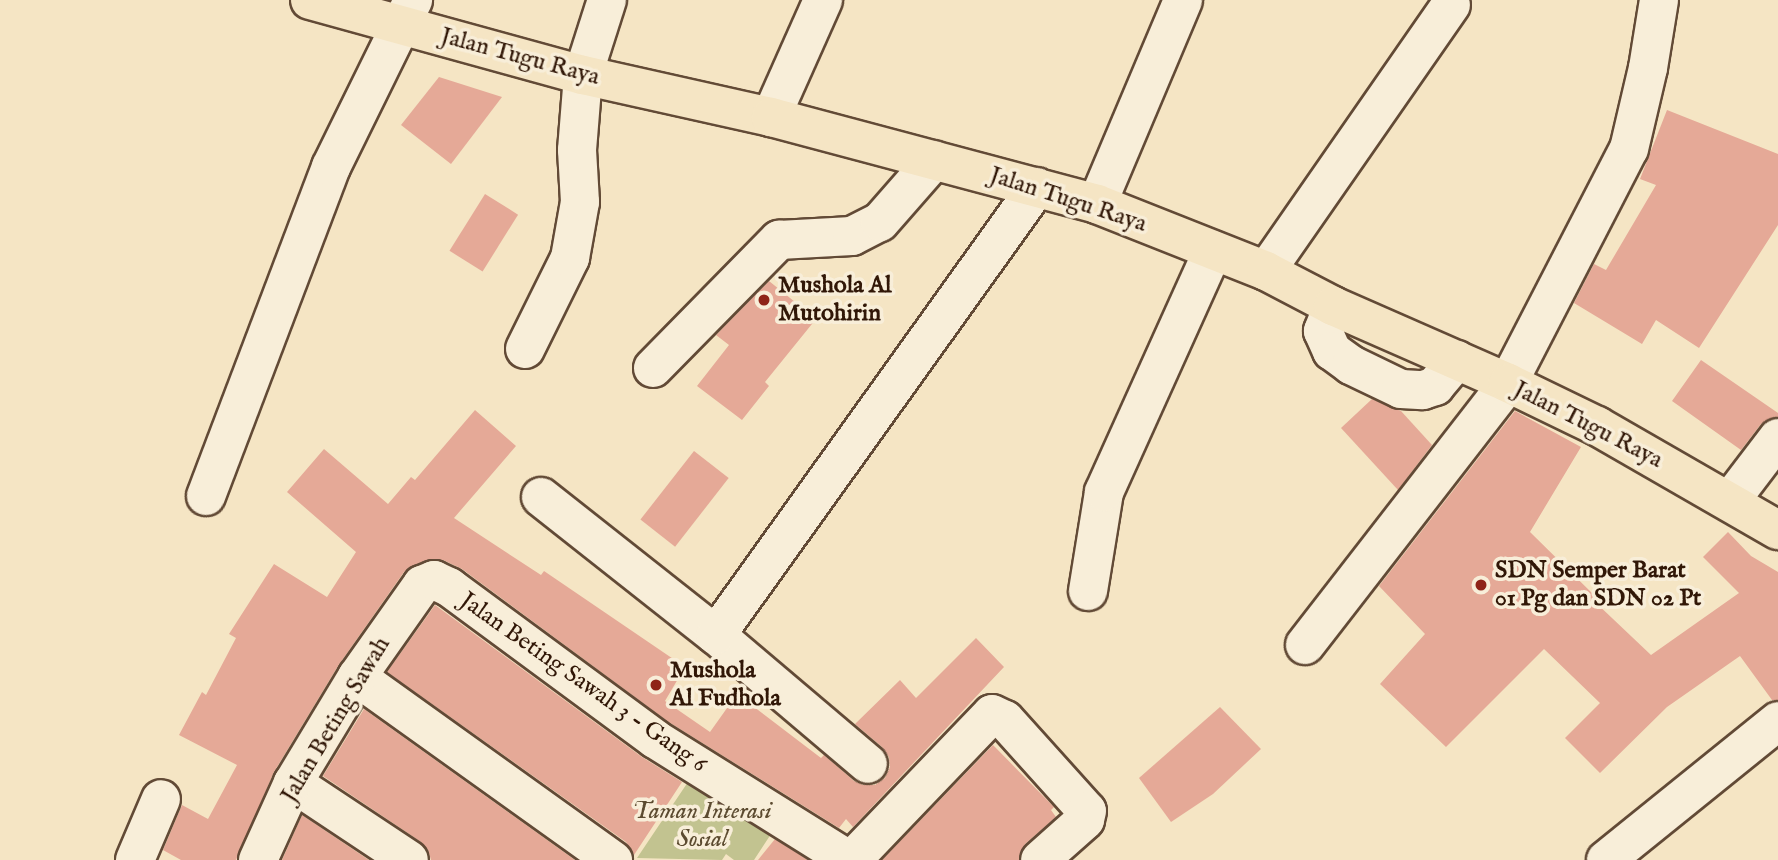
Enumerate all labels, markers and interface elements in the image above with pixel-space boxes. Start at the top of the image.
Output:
street label: Jalan Tugu Raya [437,22,603,92]
street label: Jalan Tugu Raya [986,161,1150,239]
place label: Mushola Al Mutohirin [778,272,892,328]
marker: Mushola Al Mutohirin [756,292,772,308]
street label: Jalan Tugu Raya [1509,375,1667,475]
place label: SDN Semper Barat 01 Pg dan SDN 02 Pt [1495,557,1701,613]
marker: SDN Semper Barat 01 Pg dan SDN 02 Pt [1473,577,1489,593]
street label: Jalan Beting Sawah 3 - Gang 6 [454,587,712,779]
street label: Jalan Beting Sawah [275,632,397,808]
place label: Mushola Al Fudhola [670,657,781,713]
marker: Mushola Al Fudhola [648,677,664,693]
park label: Taman Interasi Sosial [632,798,772,854]

